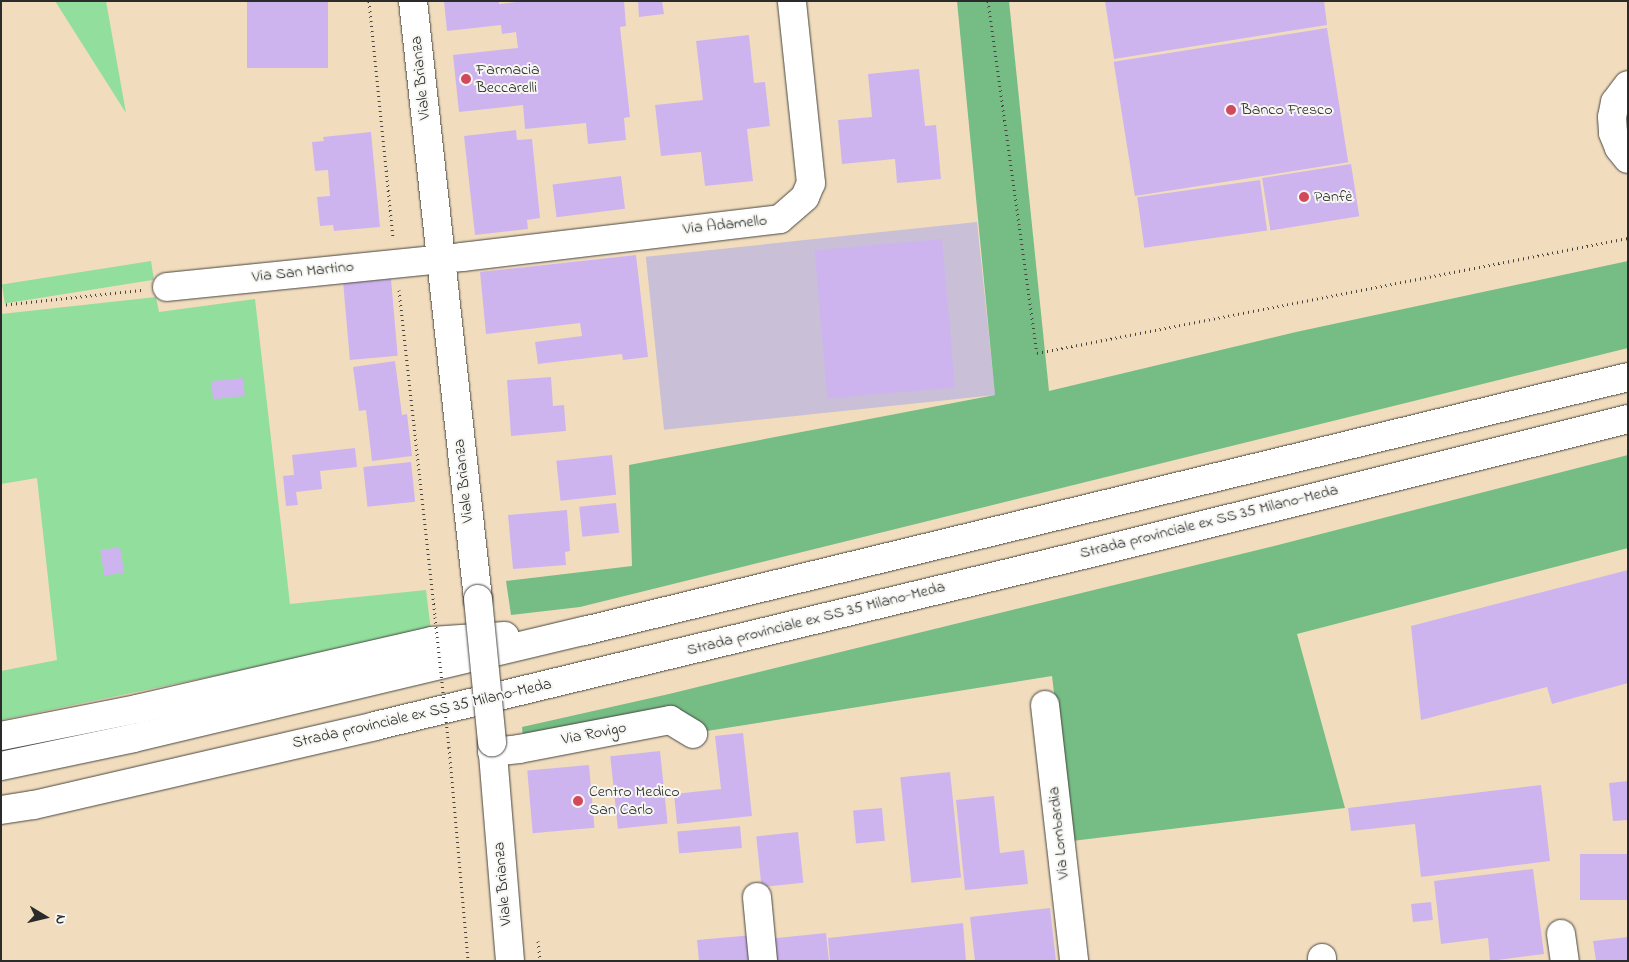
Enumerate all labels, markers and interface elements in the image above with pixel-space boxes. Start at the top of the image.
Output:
street label: Viale Brianza [407,35,435,121]
place label: Farmacia Beccarelli [476,60,540,98]
marker: Farmacia Beccarelli [460,73,472,85]
place label: Banco Fresco [1241,100,1333,120]
marker: Banco Fresco [1225,104,1237,116]
place label: Panfè [1314,187,1352,207]
marker: Panfè [1298,191,1310,203]
street label: Via Adamello [682,211,768,239]
street label: Via San Martino [251,257,355,287]
street label: Viale Brianza [450,438,478,524]
street label: Strada provinciale ex SS 35 Milano-Meda [1078,481,1340,563]
street label: Strada provinciale ex SS 35 Milano-Meda [685,578,947,660]
street label: Strada provinciale ex SS 35 Milano-Meda [290,675,554,753]
street label: Via Rovigo [560,718,628,750]
place label: Centro Medico San Carlo [589,782,680,820]
street label: Via Lombardia [1045,786,1073,880]
marker: Centro Medico San Carlo [571,794,585,808]
street label: Viale Brianza [490,841,516,927]
north arrow [20,892,70,942]
text: N [49,913,71,926]

